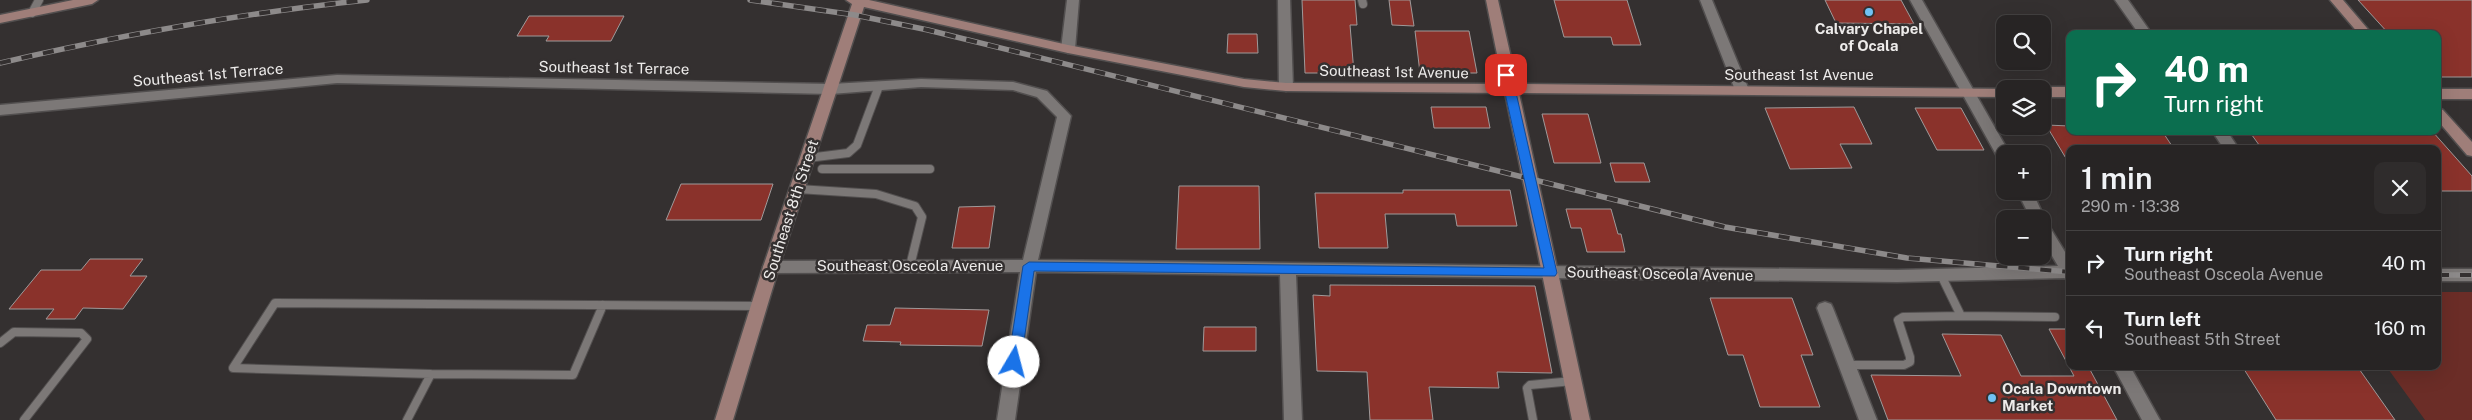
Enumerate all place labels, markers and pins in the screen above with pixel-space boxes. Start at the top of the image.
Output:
marker: Calvary Chapel of Ocala [1863,6,1875,18]
place label: Calvary Chapel of Ocala [1815,20,1923,54]
pin [1485,54,1527,96]
place label: Ocala Downtown Market [2002,380,2122,414]
marker: Ocala Downtown Market [1986,392,1998,404]

